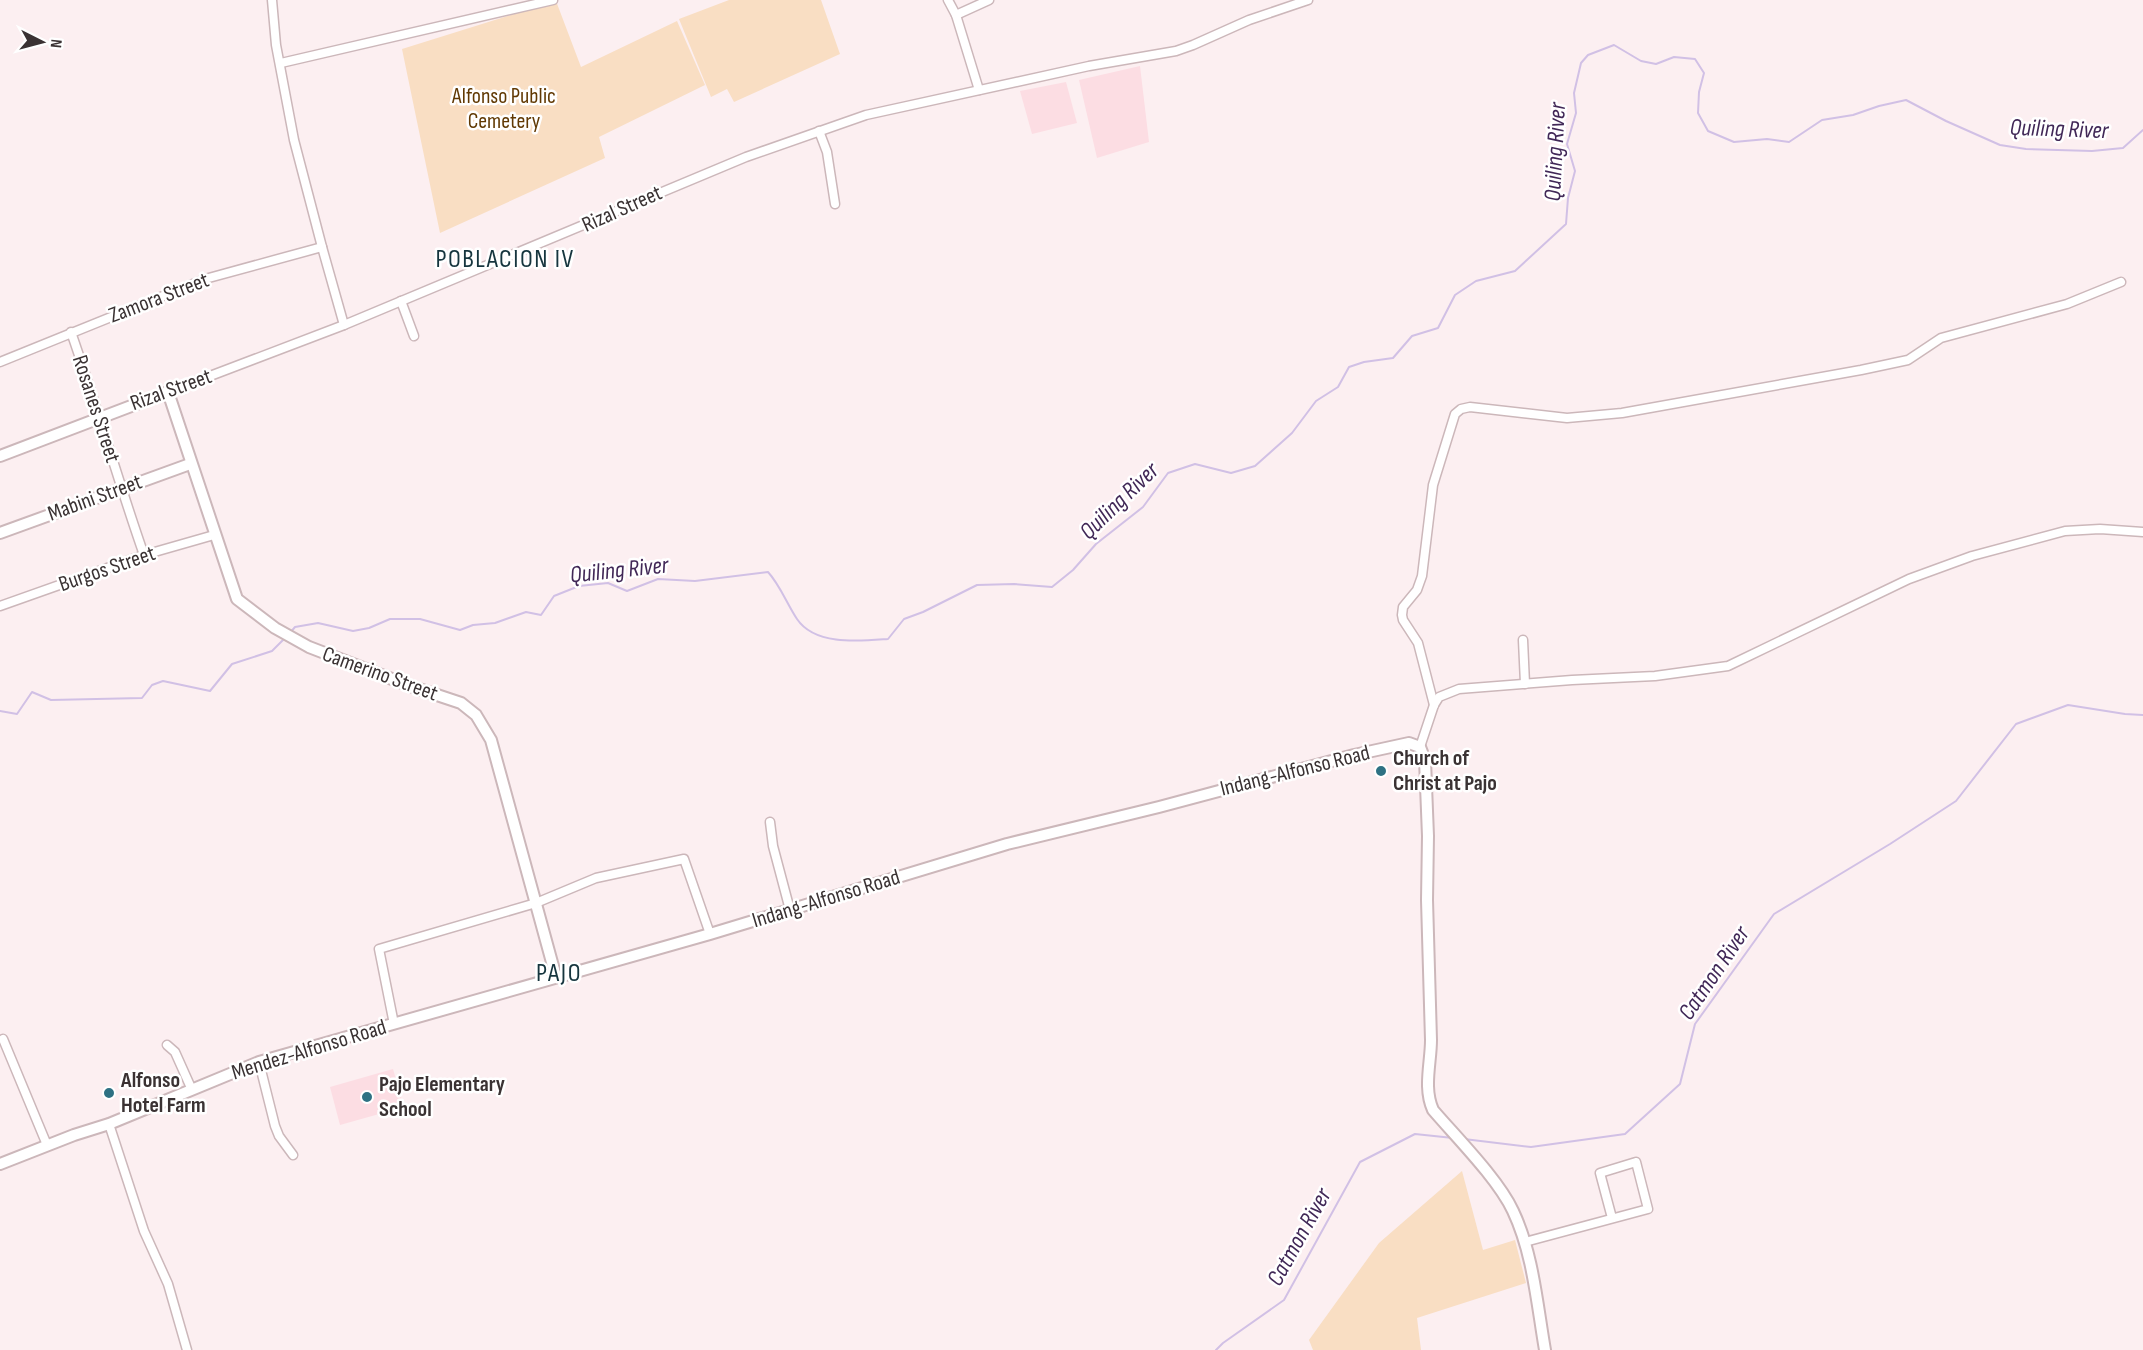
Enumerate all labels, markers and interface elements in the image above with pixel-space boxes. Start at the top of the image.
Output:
north arrow [12,12,72,72]
text: N [46,38,65,49]
park label: Alfonso Public Cemetery [451,83,556,135]
water label: Quiling River [1538,101,1572,202]
water label: Quiling River [2009,113,2110,145]
street label: Rizal Street [578,179,666,239]
district label: POBLACION IV [435,244,575,275]
street label: Zamora Street [105,266,213,329]
street label: Rosanes Street [66,352,126,466]
street label: Rizal Street [127,363,216,417]
water label: Quiling River [1073,455,1165,546]
street label: Mabini Street [44,468,146,527]
street label: Burgos Street [55,540,159,598]
water label: Quiling River [568,550,671,590]
street label: Camerino Street [319,641,442,707]
street label: Indang-Alfonso Road [1217,739,1373,803]
place label: Church of Christ at Pajo [1393,745,1497,797]
marker: Church of Christ at Pajo [1374,764,1388,778]
street label: Indang-Alfonso Road [749,864,903,934]
water label: Catmon River [1672,920,1757,1025]
district label: PAJO [536,958,582,989]
street label: Mendez-Alfonso Road [228,1014,390,1086]
place label: Alfonso Hotel Farm [120,1067,206,1119]
place label: Pajo Elementary School [379,1071,505,1123]
marker: Alfonso Hotel Farm [102,1086,116,1100]
marker: Pajo Elementary School [360,1090,374,1104]
water label: Catmon River [1260,1182,1338,1291]

